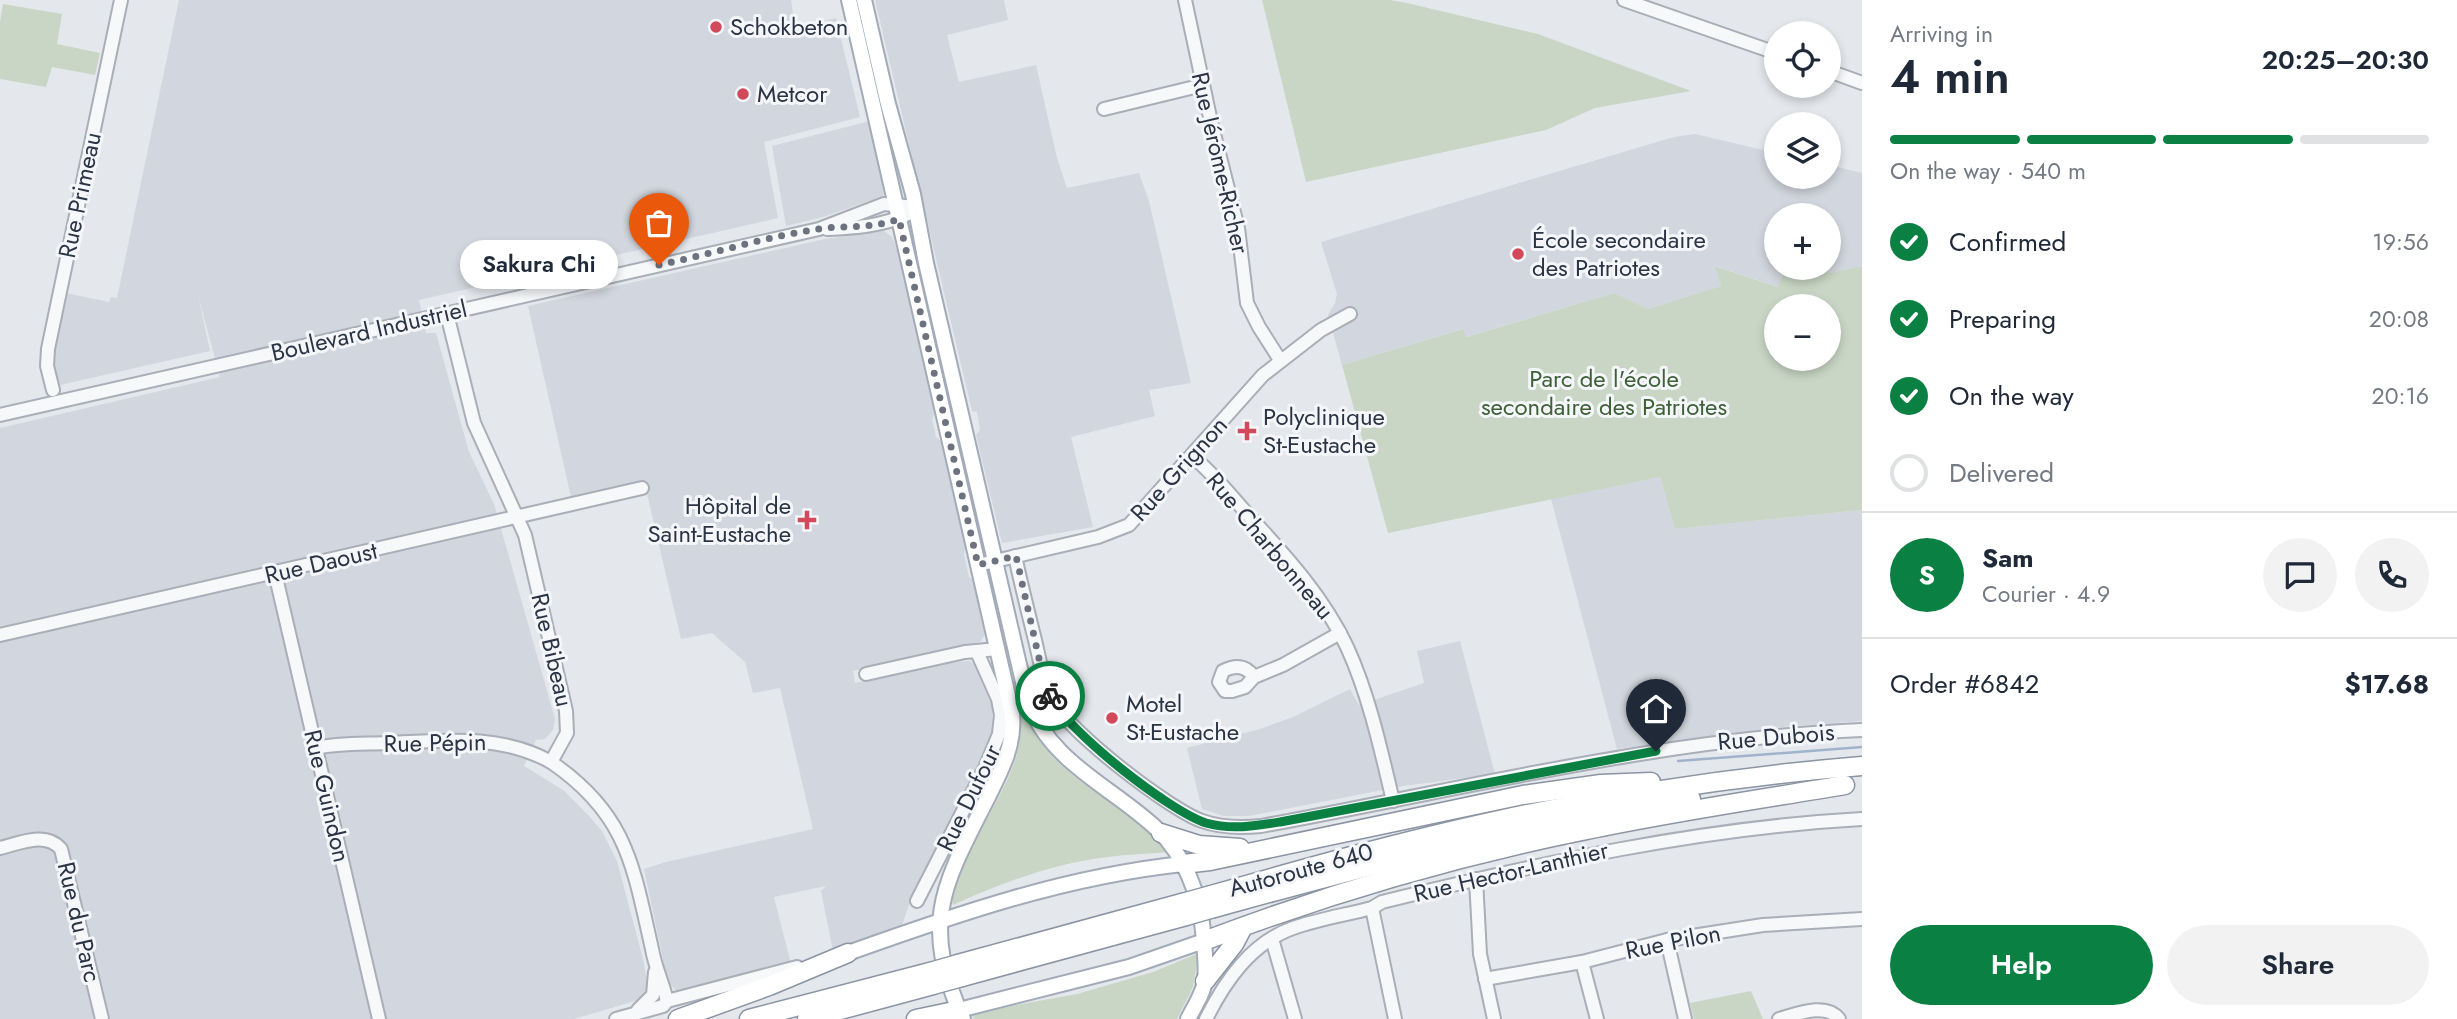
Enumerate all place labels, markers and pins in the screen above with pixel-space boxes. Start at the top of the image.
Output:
place label: Schokbeton [730,9,848,44]
marker: Schokbeton [708,19,724,35]
place label: Metcor [757,76,828,111]
marker: Metcor [735,86,751,102]
pin [629,193,689,265]
place label: École secondaire des Patriotes [1532,222,1706,285]
callout: Sakura Chi [460,240,617,290]
marker: École secondaire des Patriotes [1510,246,1526,262]
place label: Polyclinique St-Eustache [1263,399,1385,462]
marker: Polyclinique St-Eustache [1237,421,1257,441]
place label: Hôpital de Saint-Eustache [647,488,791,551]
marker: Hôpital de Saint-Eustache [797,510,817,530]
pin [1626,679,1686,751]
place label: Motel St-Eustache [1126,686,1239,749]
marker: Motel St-Eustache [1104,710,1120,726]

